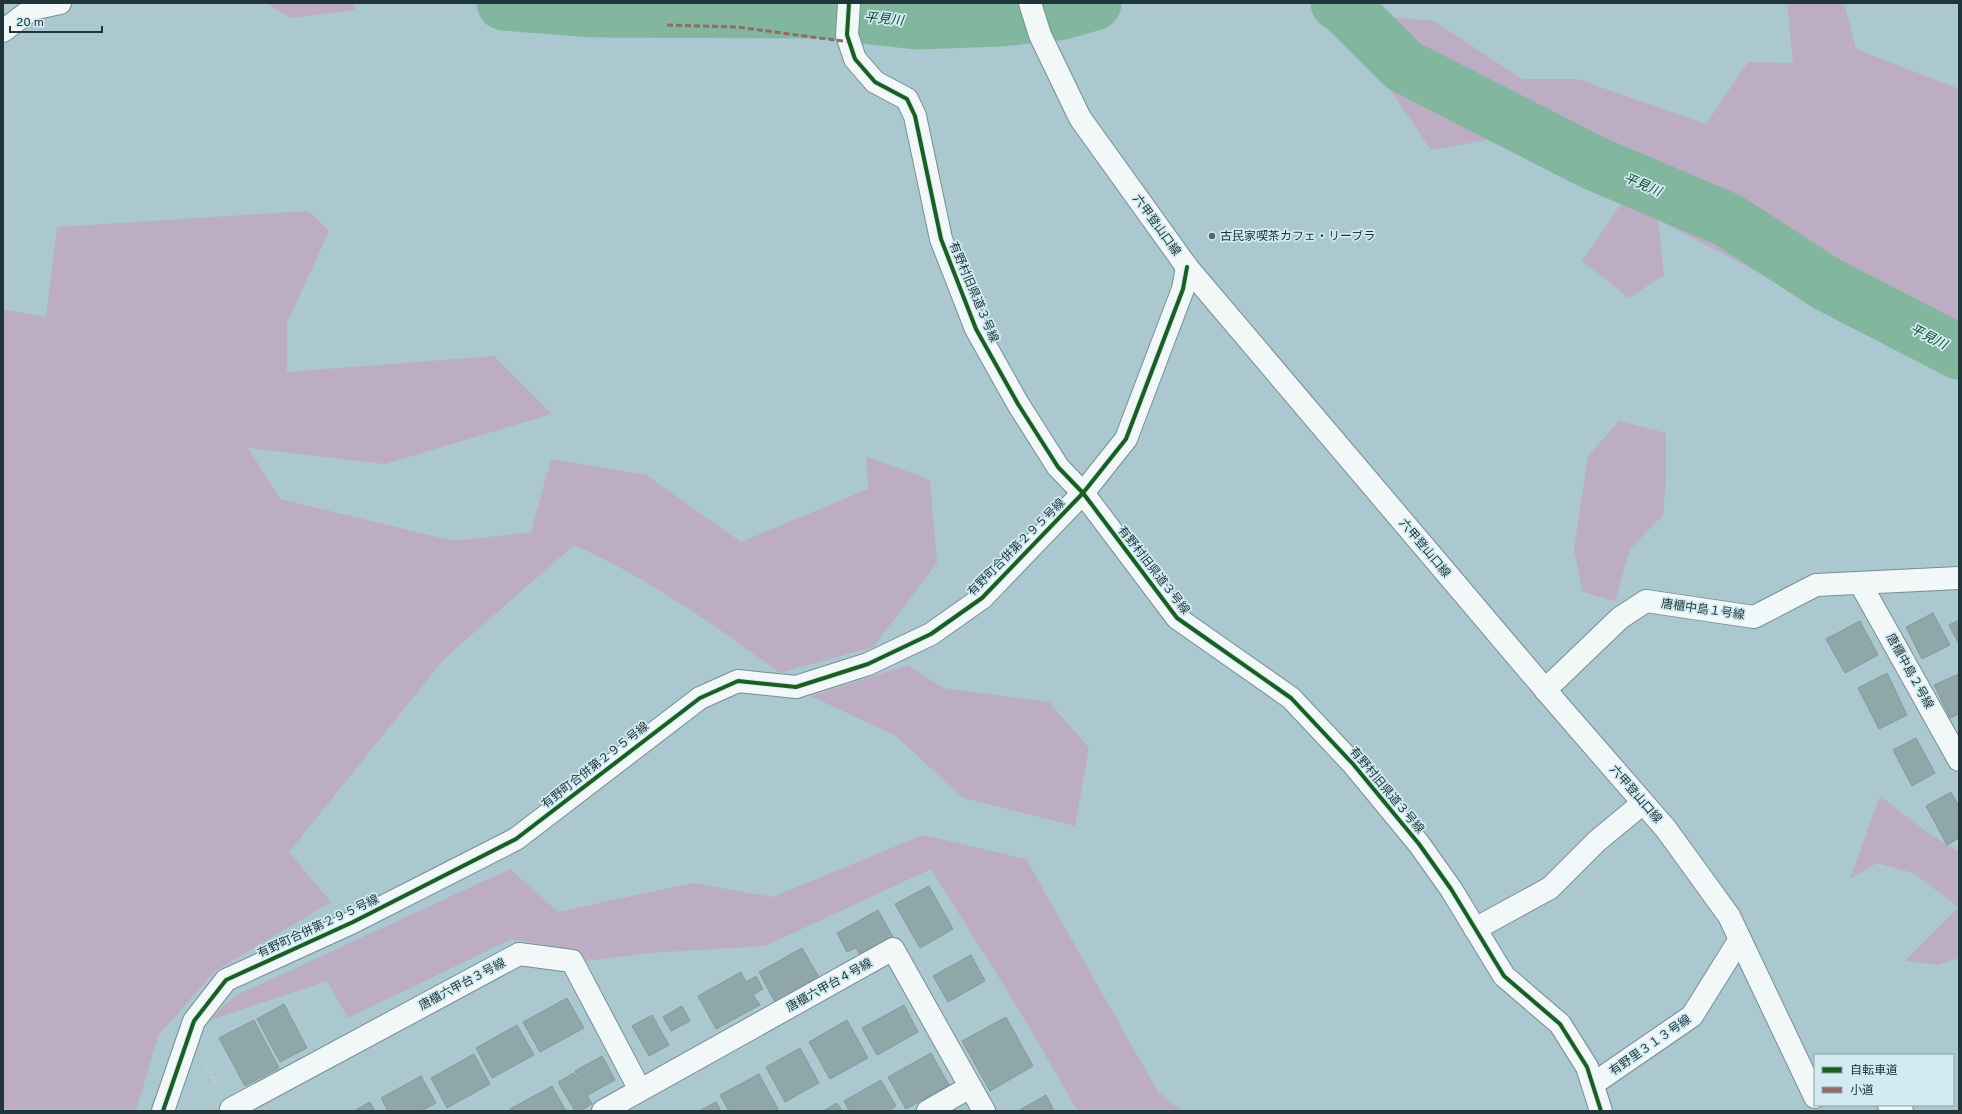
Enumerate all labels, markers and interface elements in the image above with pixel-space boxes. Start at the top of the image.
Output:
scale bar [10,8,102,34]
water label: 平見川 [864,10,906,30]
text: 20 m [16,15,44,31]
water label: 平見川 [1621,171,1665,202]
street label: 六甲登山口線 [1129,192,1184,259]
place label: 古民家喫茶カフェ・リーブラ [1220,229,1375,245]
marker: 古民家喫茶カフェ・リーブラ [1207,231,1217,241]
street label: 有野村旧県道３号線 [945,240,1002,345]
water label: 平見川 [1907,322,1951,355]
street label: 有野町合併第２９５号線 [964,495,1069,600]
street label: 六甲登山口線 [1395,516,1454,581]
street label: 有野村旧県道３号線 [1114,523,1193,618]
street label: 唐櫃中島１号線 [1660,596,1746,624]
street label: 唐櫃中島２号線 [1882,631,1936,712]
street label: 有野町合併第２９５号線 [539,719,653,813]
street label: 有野村旧県道３号線 [1345,744,1427,837]
street label: 六甲登山口線 [1606,762,1665,827]
street label: 有野町合併第２９５号線 [255,892,382,962]
street label: 唐櫃六甲台３号線 [416,955,509,1014]
street label: 唐櫃六甲台４号線 [784,956,875,1016]
street label: 有野里３１３号線 [1607,1012,1694,1080]
legend [1814,1054,1954,1106]
text: 自転車道 [1850,1063,1898,1079]
text: 小道 [1850,1083,1874,1099]

